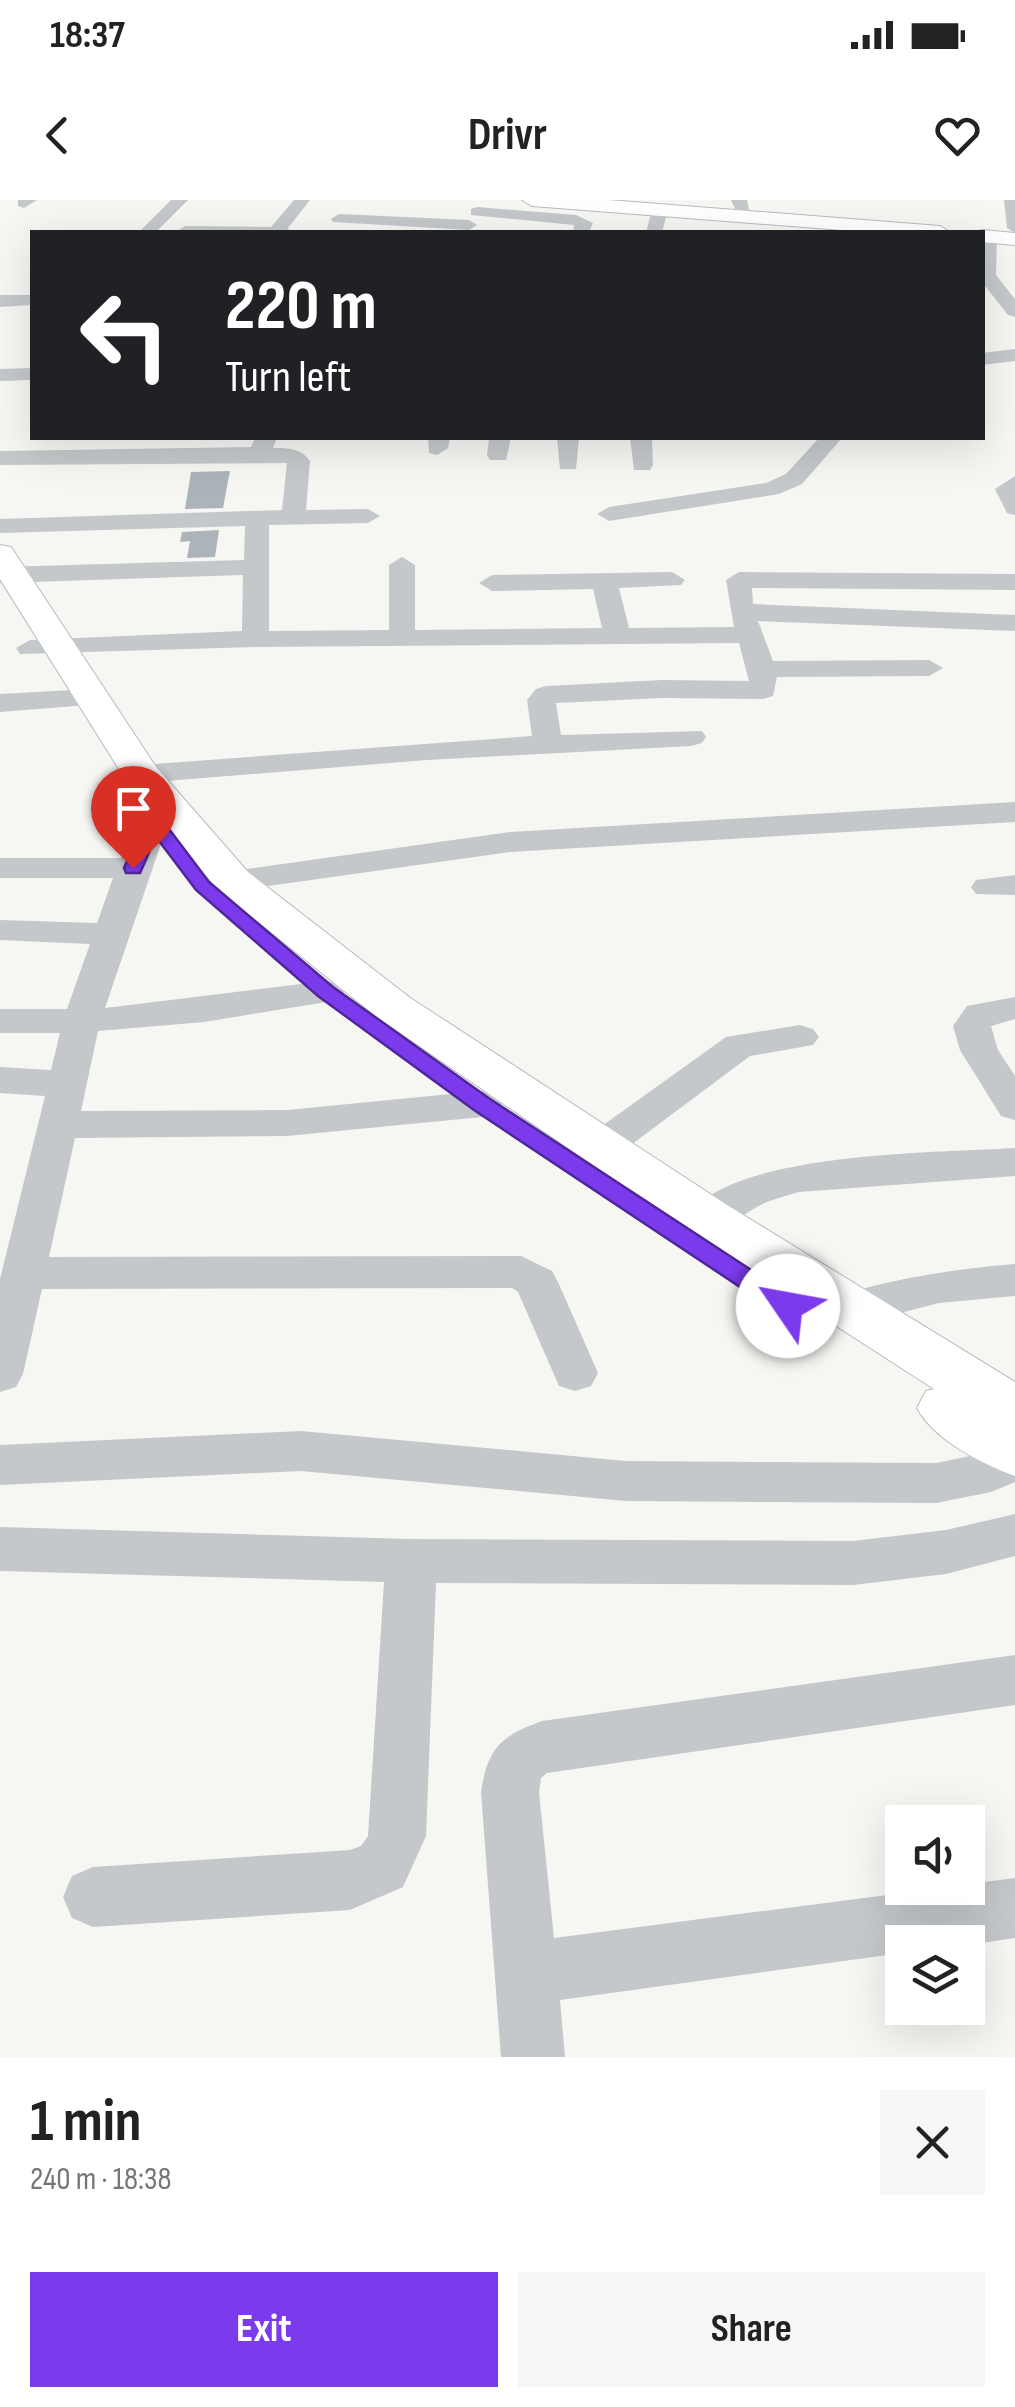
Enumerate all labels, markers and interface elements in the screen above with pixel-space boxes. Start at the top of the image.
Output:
text: 18:37 [50,13,125,58]
icon: back [30,108,85,163]
text: Drivr [468,108,547,163]
icon: heart [930,108,985,163]
text: 220 m [225,265,377,349]
icon: left [60,270,190,400]
text: Turn left [225,350,351,405]
pin [91,766,176,869]
icon: arrive [106,781,161,836]
position arrow [736,1254,840,1358]
map controls [885,1805,985,2025]
button: sound [885,1805,985,1905]
button: layers [885,1925,985,2025]
text: 1 min [30,2086,142,2158]
button: close [880,2090,985,2195]
text: 240 m · 18:38 [30,2160,172,2199]
button: Exit [30,2272,498,2387]
button: Share [518,2272,985,2387]

